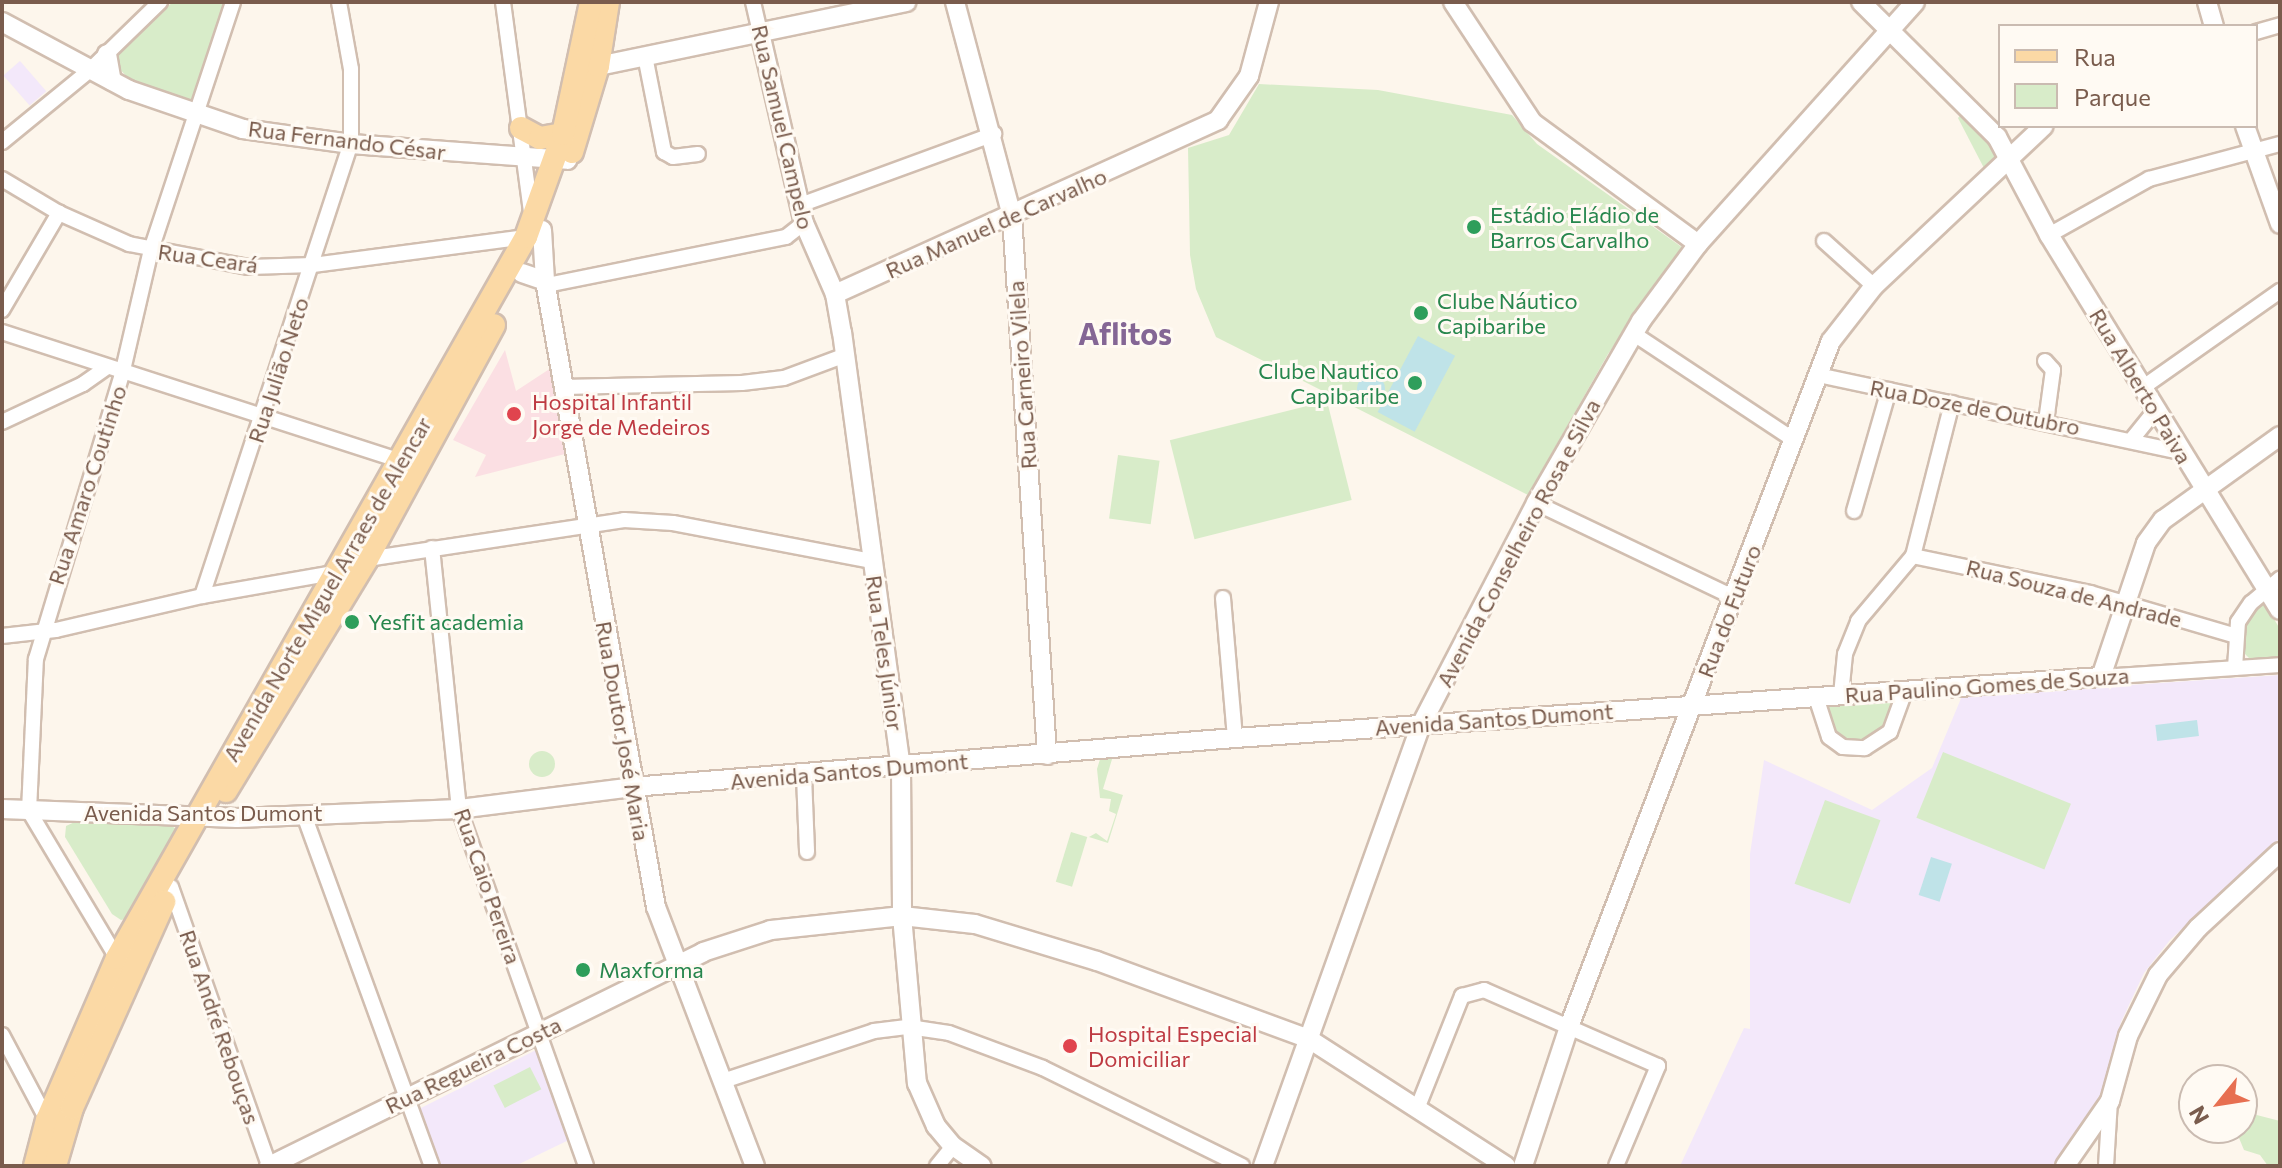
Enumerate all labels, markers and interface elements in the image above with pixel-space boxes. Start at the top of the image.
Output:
street label: Rua Samuel Campelo [747,22,819,232]
legend [1998,24,2258,128]
text: Rua [2074,42,2116,71]
text: Parque [2074,82,2151,111]
street label: Rua Fernando César [247,115,447,165]
street label: Rua Manuel de Carvalho [881,162,1111,284]
place label: Estádio Eládio de Barros Carvalho [1490,201,1659,252]
marker: Estádio Eládio de Barros Carvalho [1465,218,1483,236]
street label: Rua Ceará [156,238,260,278]
street label: Rua Carneiro Vilela [1002,280,1042,470]
place label: Clube Náutico Capibaribe [1437,287,1578,338]
street label: Rua Julião Neto [242,294,314,446]
marker: Clube Náutico Capibaribe [1412,304,1430,322]
street label: Rua Alberto Paiva [2084,304,2198,468]
district label: Aflitos [1078,315,1172,351]
place label: Clube Nautico Capibaribe [1258,357,1399,408]
marker: Clube Nautico Capibaribe [1406,374,1424,392]
street label: Rua Doze de Outubro [1868,374,2082,440]
street label: Rua Amaro Coutinho [42,382,132,588]
place label: Hospital Infantil Jorge de Medeiros [532,388,710,440]
street label: Avenida Conselheiro Rosa e Silva [1431,394,1605,692]
marker: Hospital Infantil Jorge de Medeiros [503,403,525,425]
street label: Avenida Norte Miguel Arraes de Alencar [217,412,437,766]
street label: Rua do Futuro [1692,541,1766,681]
street label: Rua Souza de Andrade [1964,553,2184,633]
street label: Rua Teles Júnior [861,573,909,733]
place label: Yesfit academia [368,609,524,635]
marker: Yesfit academia [343,613,361,631]
street label: Rua Doutor José Maria [591,619,655,843]
street label: Rua Paulino Gomes de Souza [1844,662,2130,708]
street label: Avenida Santos Dumont [1374,697,1614,741]
street label: Avenida Santos Dumont [729,747,969,795]
street label: Avenida Santos Dumont [83,800,323,826]
street label: Rua Caio Pereira [449,805,527,967]
street label: Rua André Rebouças [174,926,266,1128]
place label: Maxforma [599,957,704,983]
marker: Maxforma [574,961,592,979]
street label: Rua Regueira Costa [381,1011,565,1119]
place label: Hospital Especial Domiciliar [1088,1020,1258,1072]
marker: Hospital Especial Domiciliar [1059,1035,1081,1057]
north arrow [2178,1064,2258,1144]
text: N [2183,1101,2214,1129]

